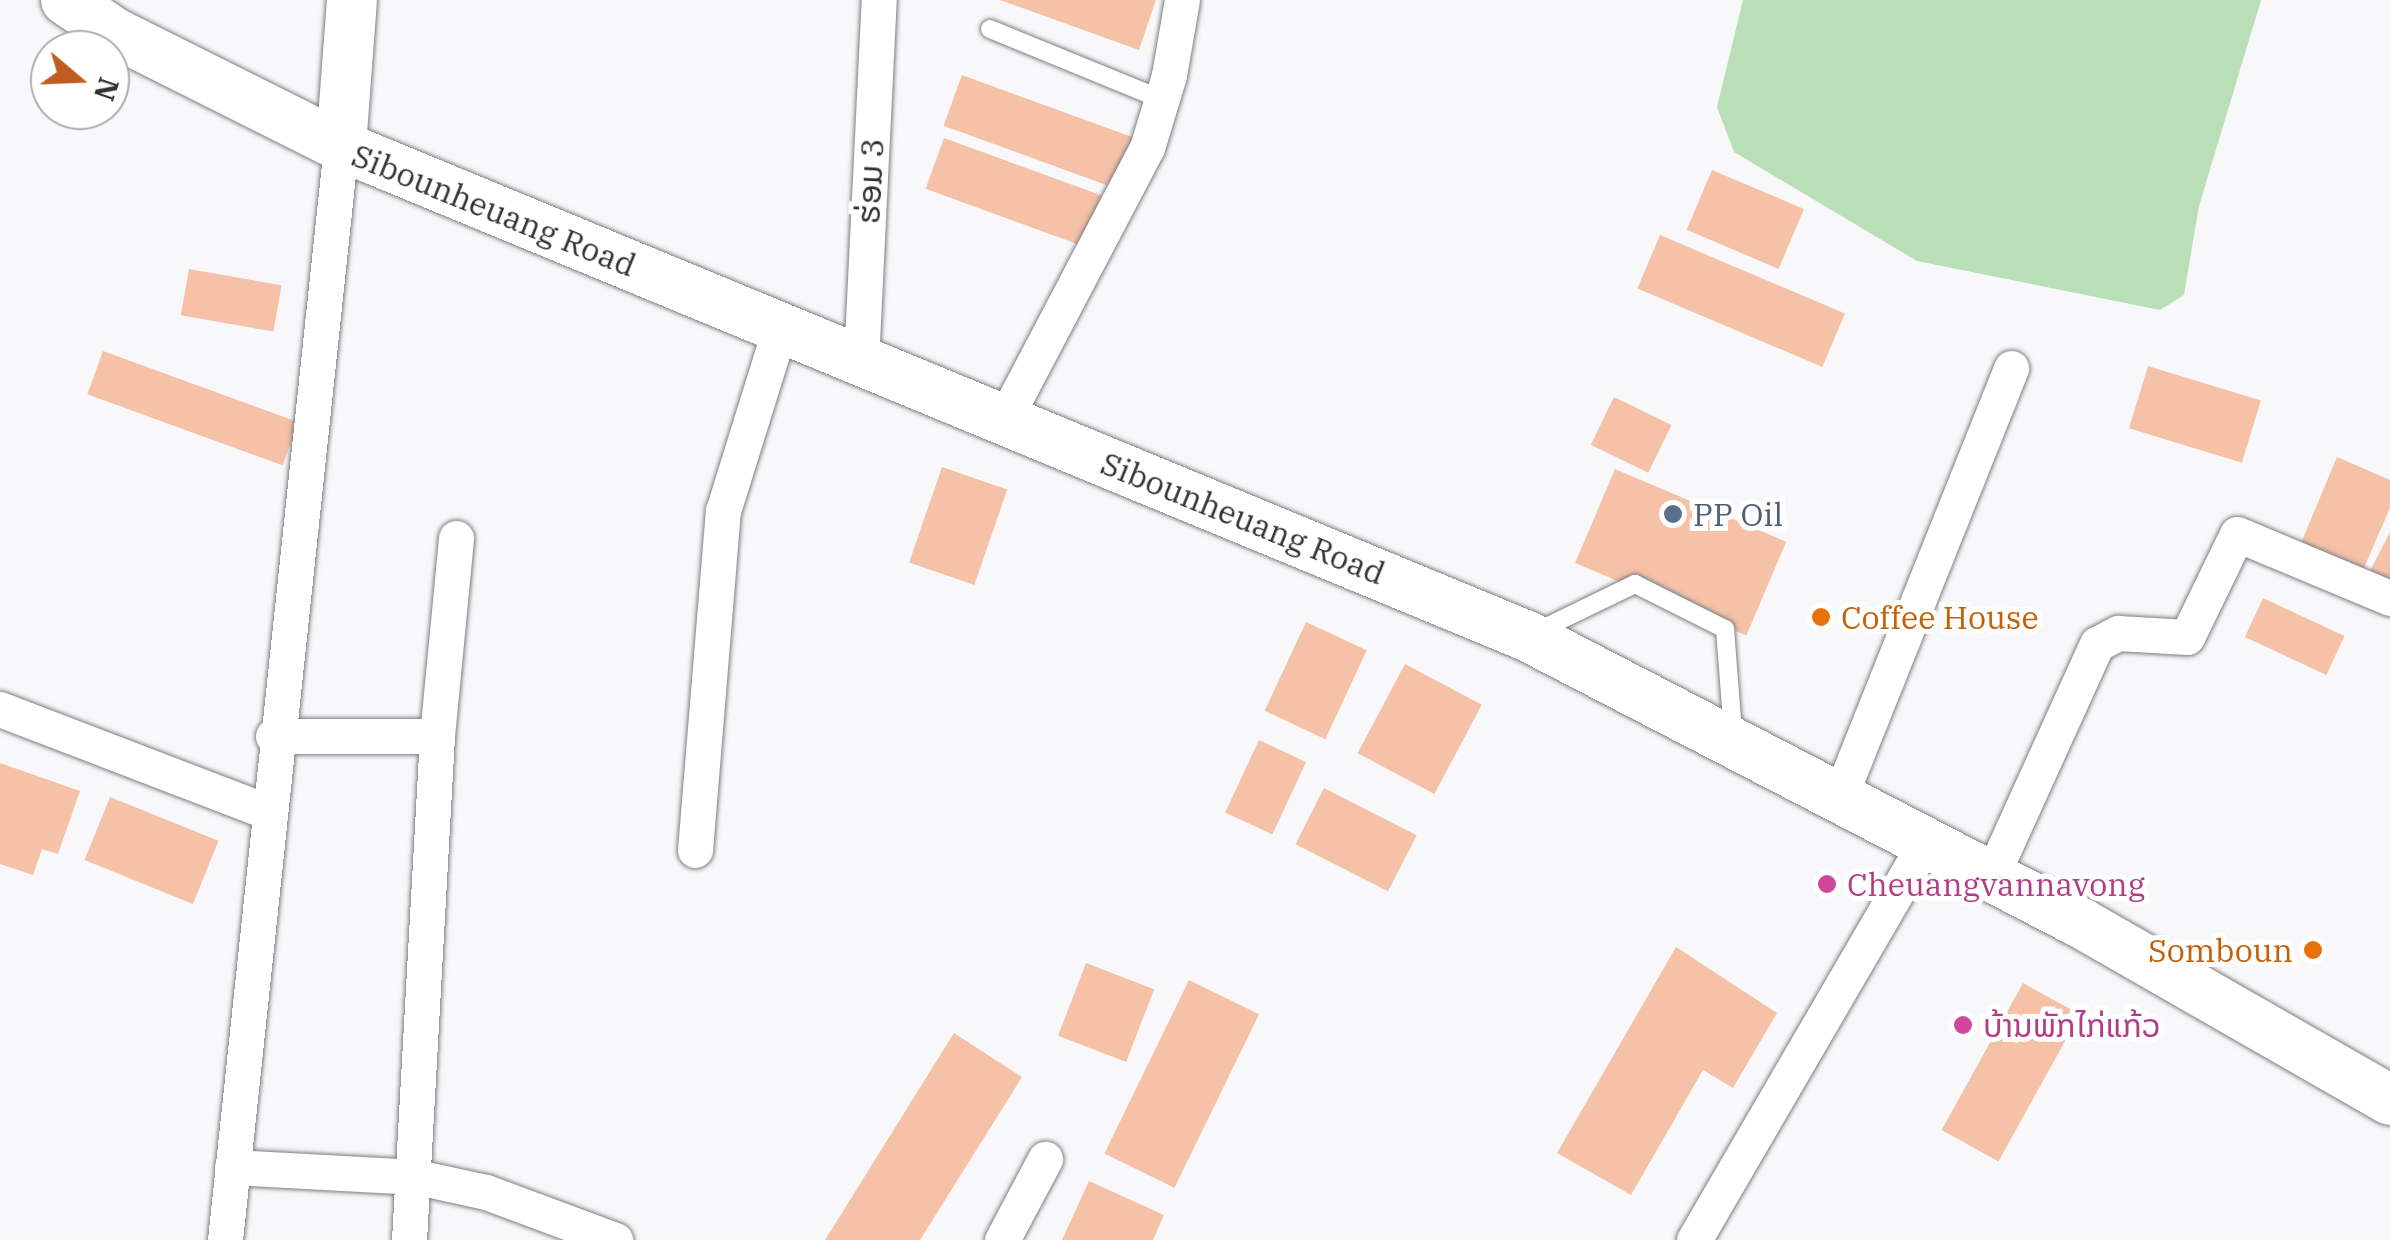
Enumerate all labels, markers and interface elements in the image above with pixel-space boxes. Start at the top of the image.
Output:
north arrow [30,30,130,130]
text: N [86,73,128,106]
street label: Sibounheuang Road [346,136,642,284]
street label: ຮ່ອມ 3 [849,137,891,225]
street label: Sibounheuang Road [1095,444,1391,592]
place label: PP Oil [1693,495,1783,533]
marker: PP Oil [1662,503,1684,525]
place label: Coffee House [1841,598,2039,636]
marker: Coffee House [1810,606,1832,628]
place label: Cheuangvannavong [1847,865,2145,903]
marker: Cheuangvannavong [1816,873,1838,895]
place label: Somboun [2148,931,2293,969]
marker: Somboun [2302,939,2324,961]
place label: ບ້ານພັກໄກ່ແກ້ວ [1983,1006,2161,1044]
marker: ບ້ານພັກໄກ່ແກ້ວ [1952,1014,1974,1036]

